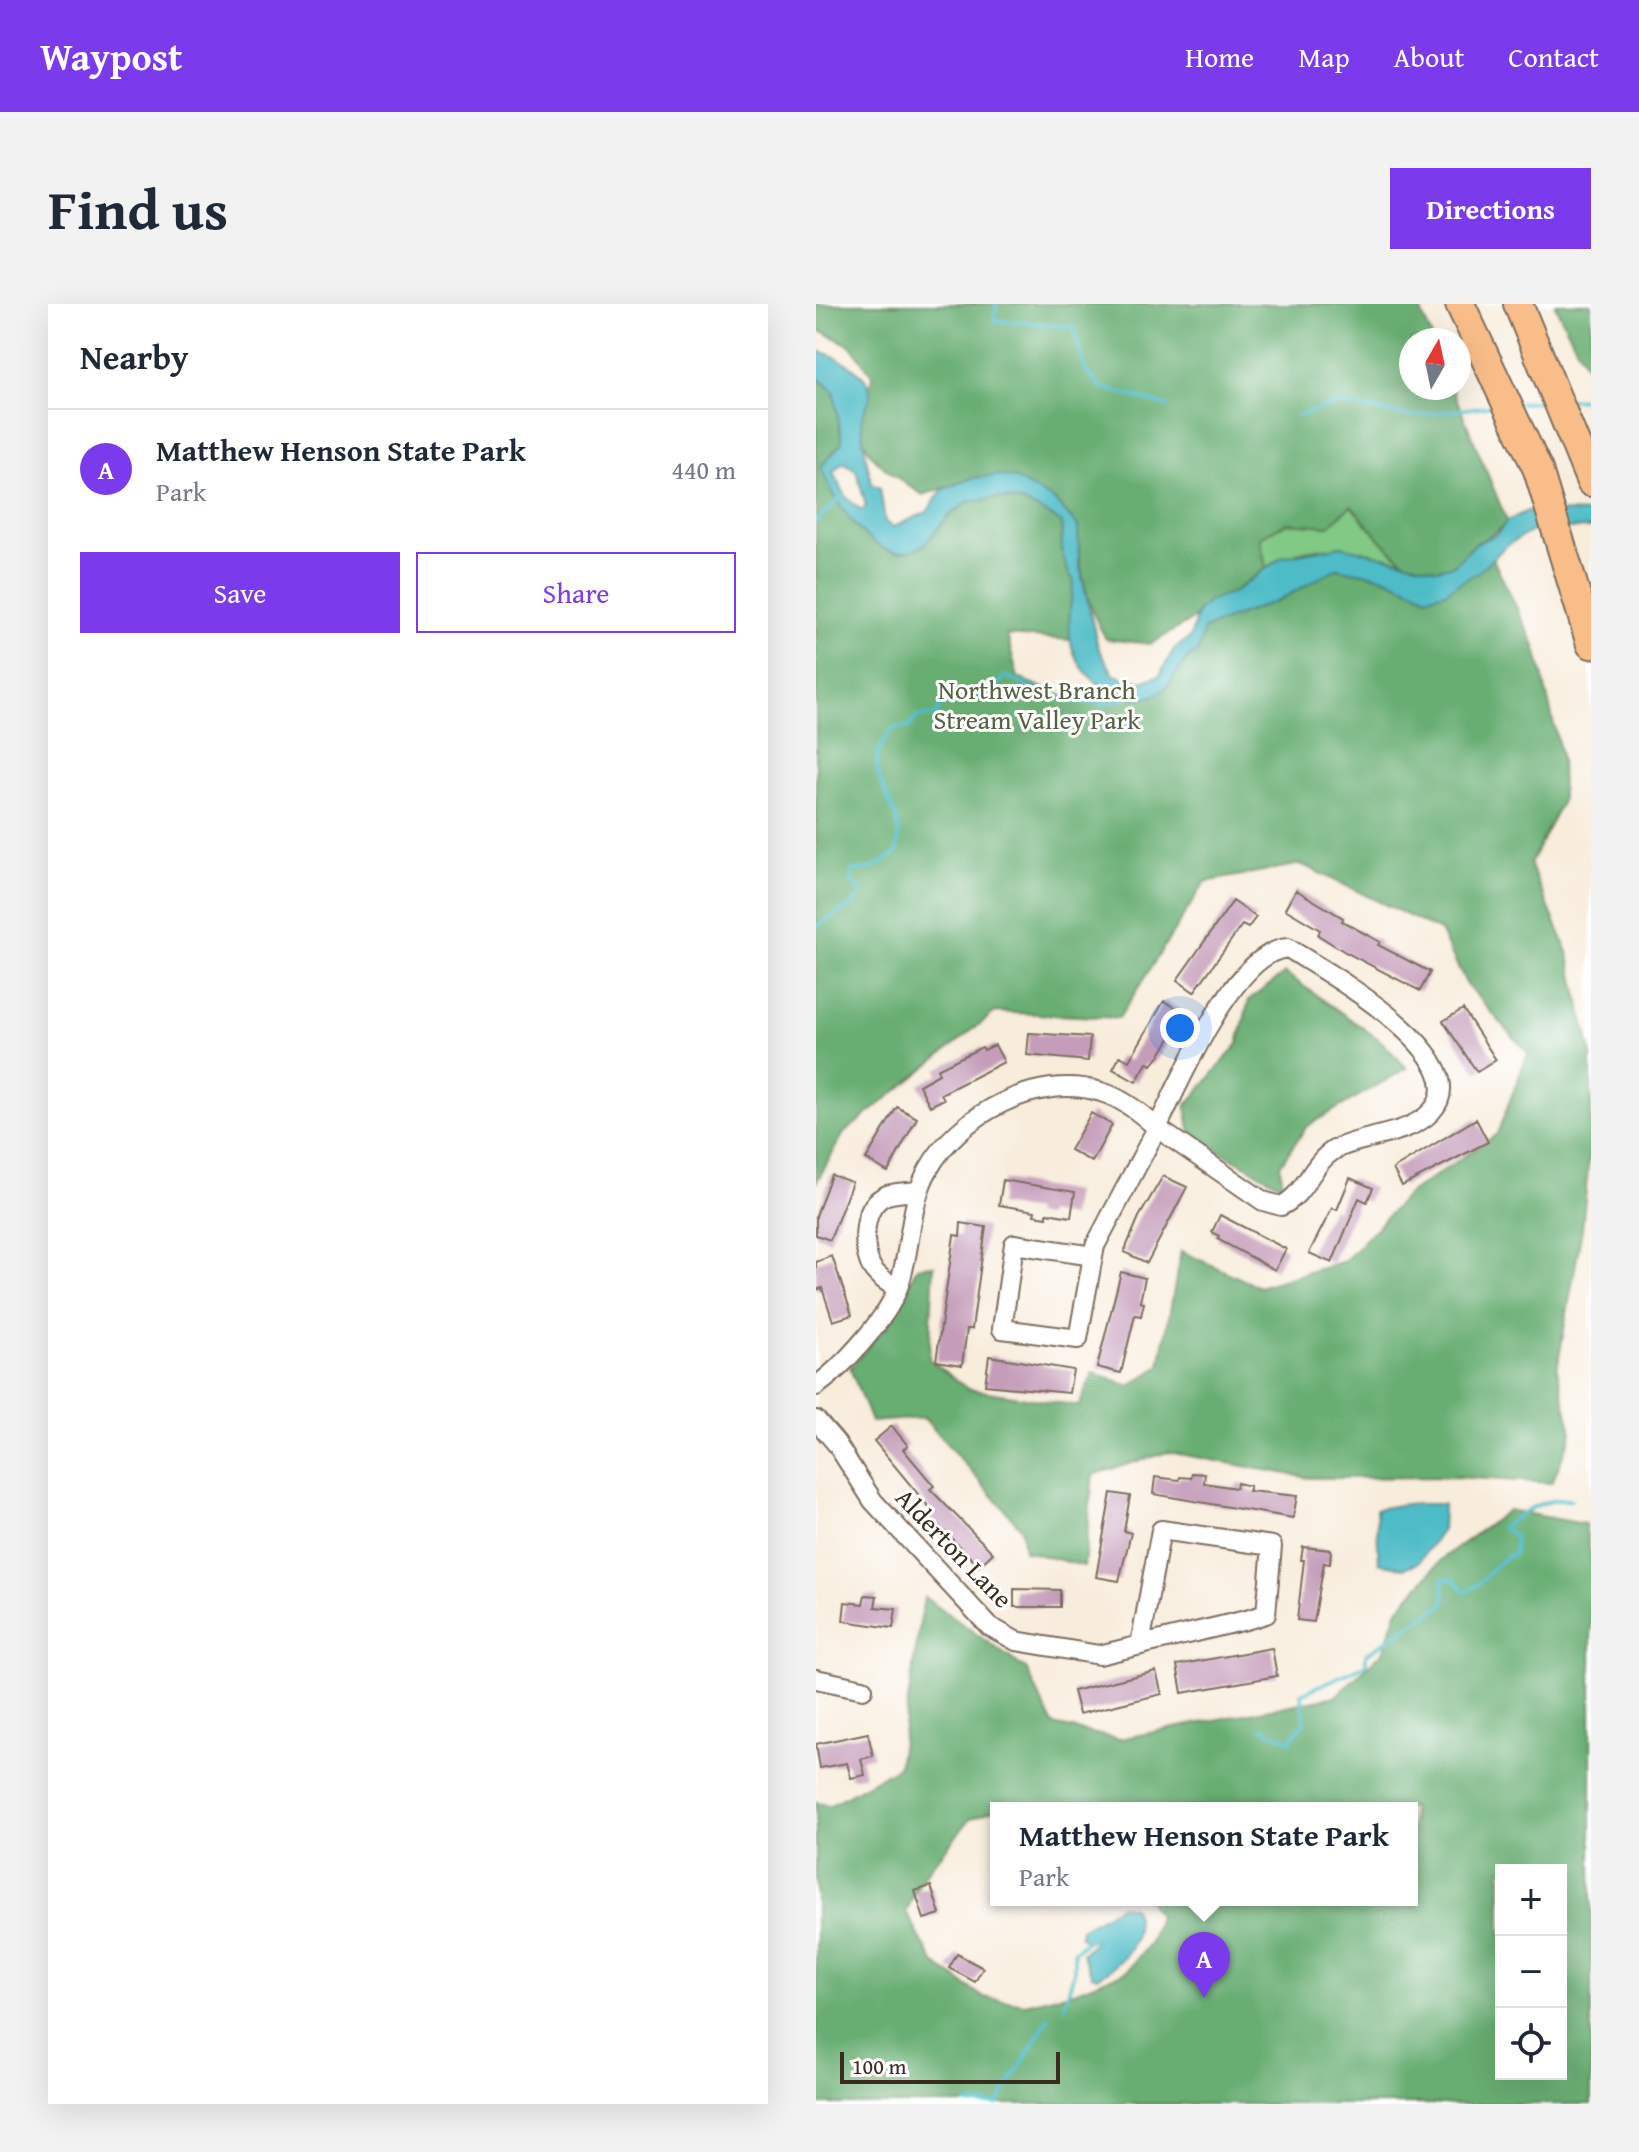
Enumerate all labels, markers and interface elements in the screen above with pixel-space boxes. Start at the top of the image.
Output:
text: Waypost [40,28,182,84]
text: Home [1185,36,1254,77]
text: Map [1298,36,1350,77]
text: About [1394,36,1464,77]
text: Contact [1508,36,1599,77]
text: Find us [48,167,228,250]
button: Directions [1390,168,1591,249]
north arrow [1399,328,1471,400]
text: Nearby [80,332,189,381]
text: Matthew Henson State Park [156,428,526,472]
text: A [98,450,114,489]
text: 440 m [671,450,736,489]
text: Park [156,472,206,511]
button: Save [80,552,400,633]
button: Share [416,552,736,633]
park label: Northwest Branch Stream Valley Park [933,670,1141,739]
your location [1160,1008,1200,1048]
street label: Alderton Lane [887,1479,1022,1617]
popup [990,1802,1418,1906]
text: Matthew Henson State Park [1019,1813,1389,1857]
text: Park [1019,1857,1069,1896]
map controls [1495,1864,1567,2080]
button: + [1495,1864,1567,1936]
pin: A [1178,1932,1230,1998]
button: − [1495,1936,1567,2008]
button: locate [1495,2008,1567,2080]
scale bar [840,2048,1060,2084]
text: 100 m [852,2050,907,2082]

